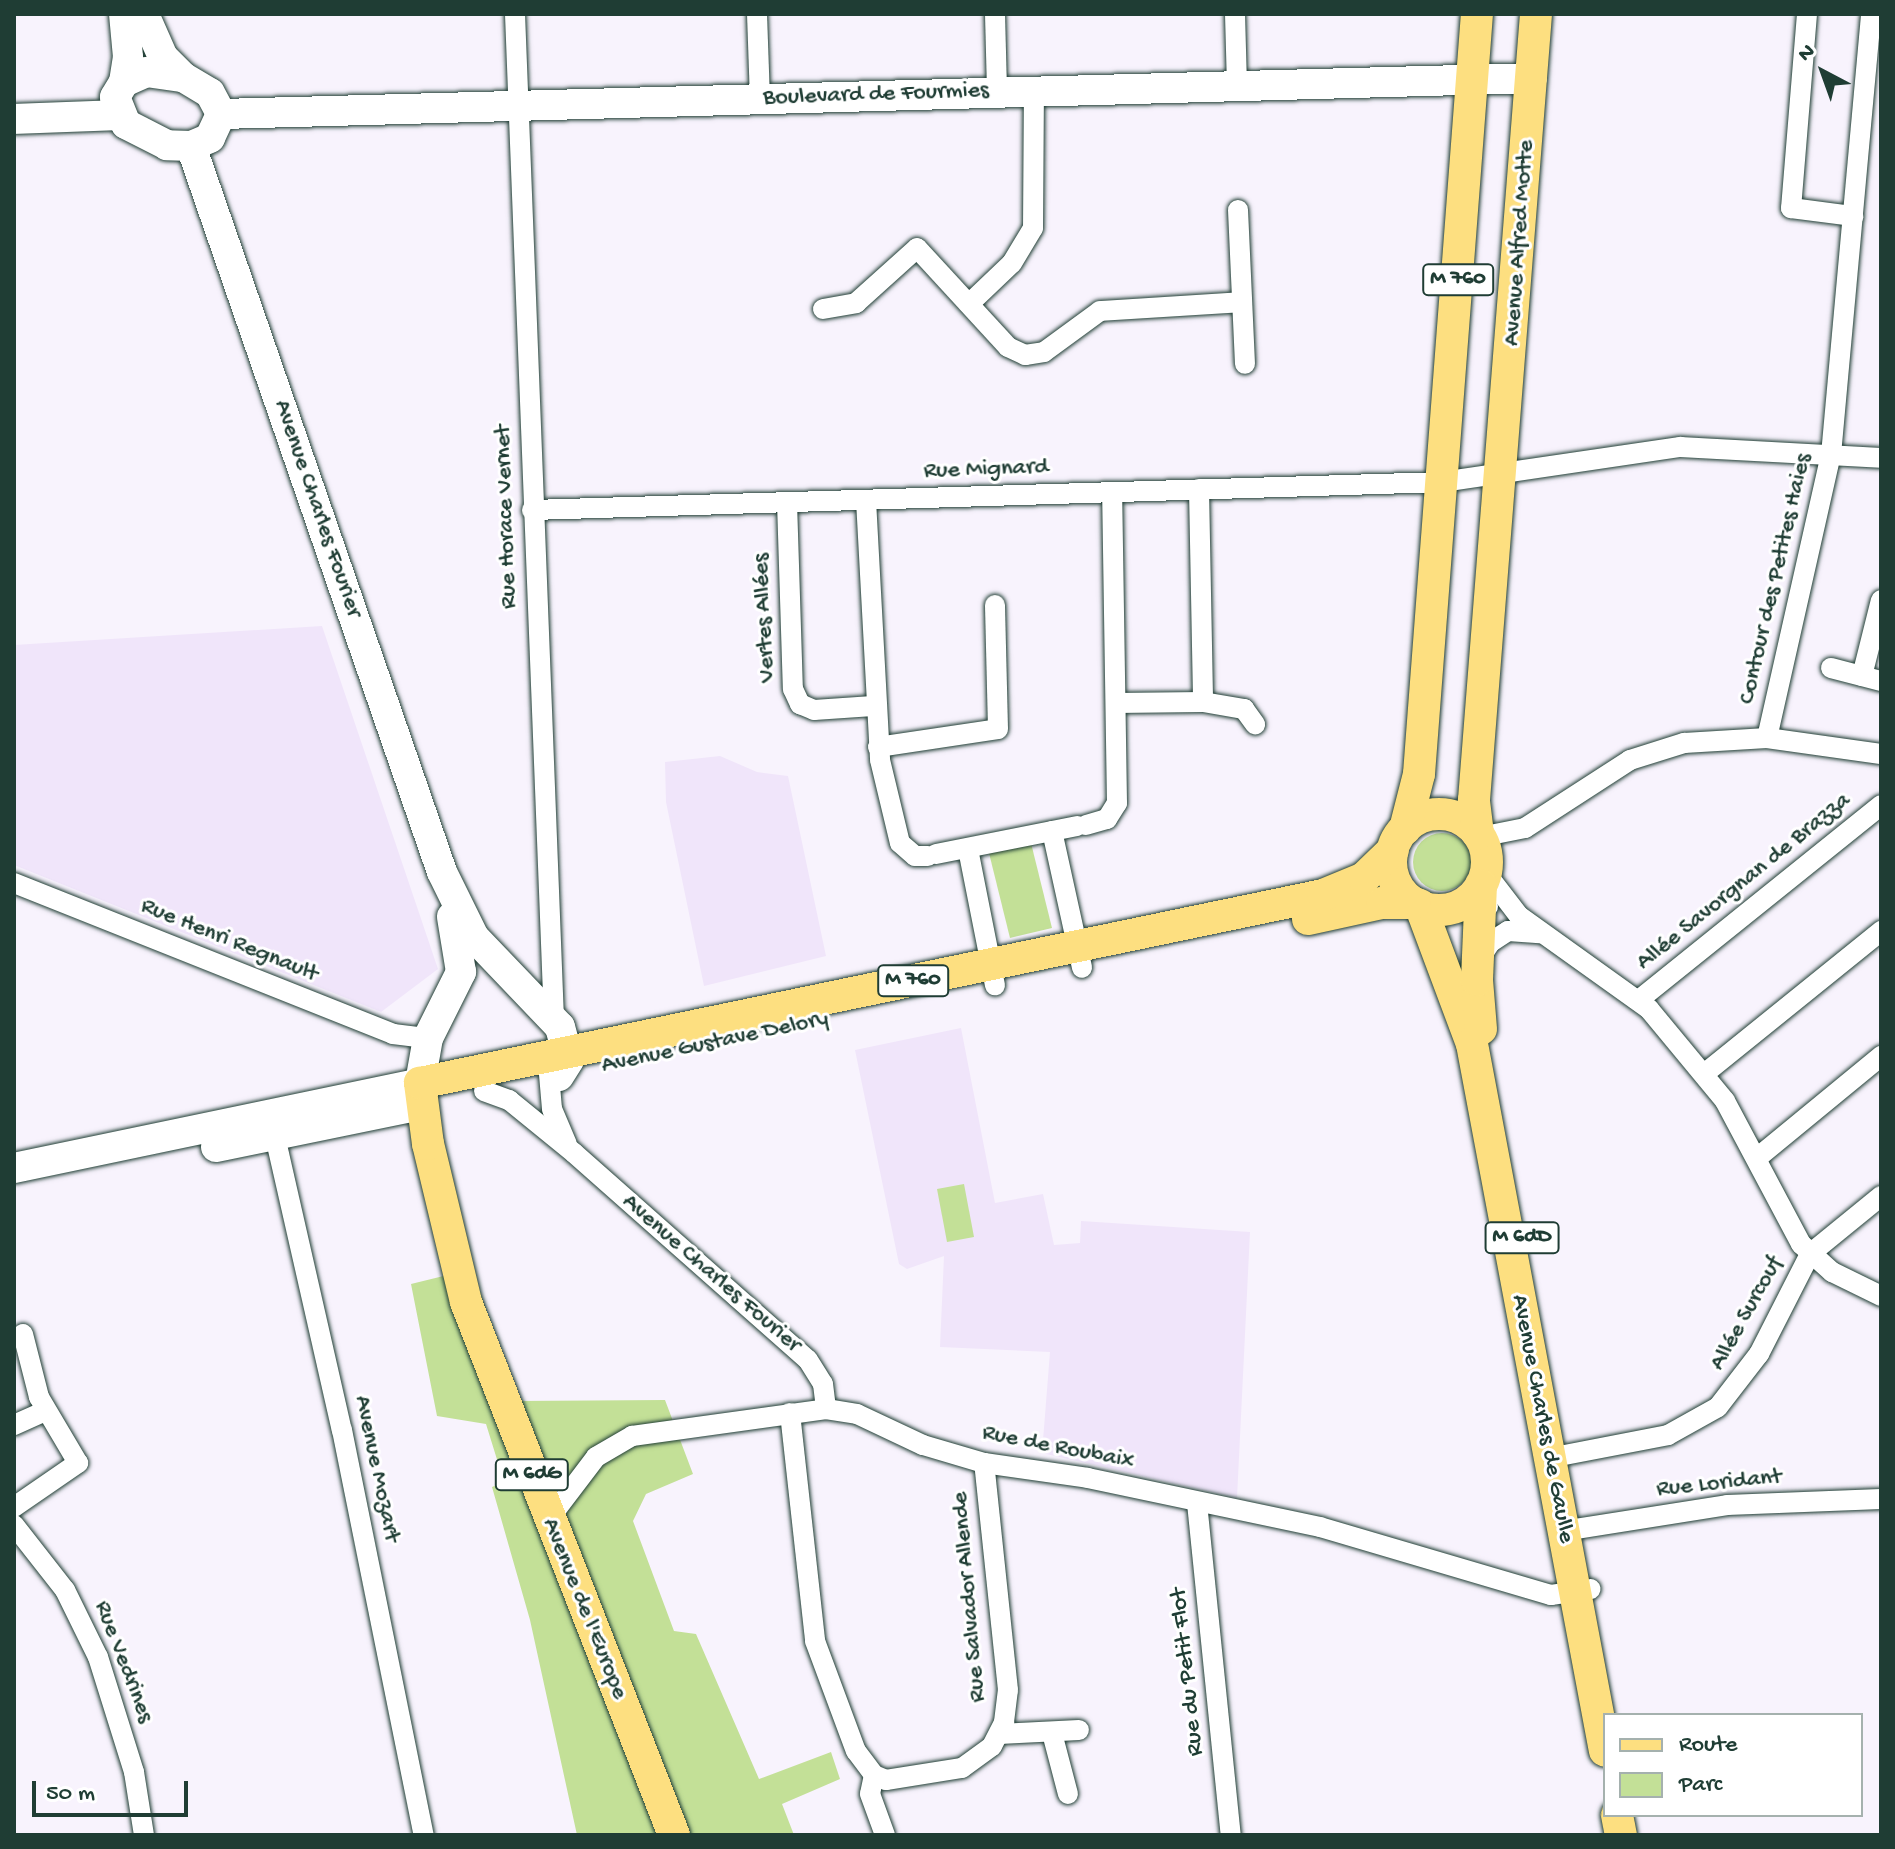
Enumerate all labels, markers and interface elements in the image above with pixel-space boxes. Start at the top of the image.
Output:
north arrow [1783,32,1863,112]
text: N [1793,39,1821,68]
street label: Boulevard de Fourmies [763,77,989,113]
street label: Avenue Alfred Motte [1498,139,1542,347]
road number: M 760 [1422,262,1494,298]
street label: Avenue Charles Fourier [266,396,368,622]
street label: Rue Horace Vernet [489,425,525,609]
street label: Contour des Petites Haies [1733,451,1819,707]
street label: Rue Mignard [923,453,1049,487]
street label: Vertes Allées [747,553,783,683]
street label: Allée Savorgnan de Brazza [1631,787,1857,977]
street label: Rue Henri Regnault [136,892,322,990]
road number: M 760 [877,963,949,999]
street label: Avenue Gustave Delory [599,1005,831,1081]
street label: Avenue Charles Fourier [615,1188,807,1360]
road number: M 6dD [1484,1220,1560,1256]
street label: Allée Surcouf [1704,1252,1790,1376]
street label: Avenue Charles de Gaulle [1504,1292,1580,1546]
street label: Avenue Mozart [346,1393,406,1545]
street label: Rue de Roubaix [980,1419,1136,1477]
road number: M 6dG [494,1457,570,1493]
street label: Rue Loridant [1655,1463,1783,1505]
street label: Rue Salvador Allende [946,1491,994,1703]
street label: Avenue de l'Europe [535,1514,633,1704]
street label: Rue du Petit Flot [1165,1587,1211,1757]
street label: Rue Vedrines [87,1597,159,1727]
legend [1603,1713,1863,1817]
text: Route [1679,1731,1737,1760]
scale bar [36,1765,192,1815]
text: Parc [1679,1771,1722,1800]
text: 50 m [46,1780,95,1809]

